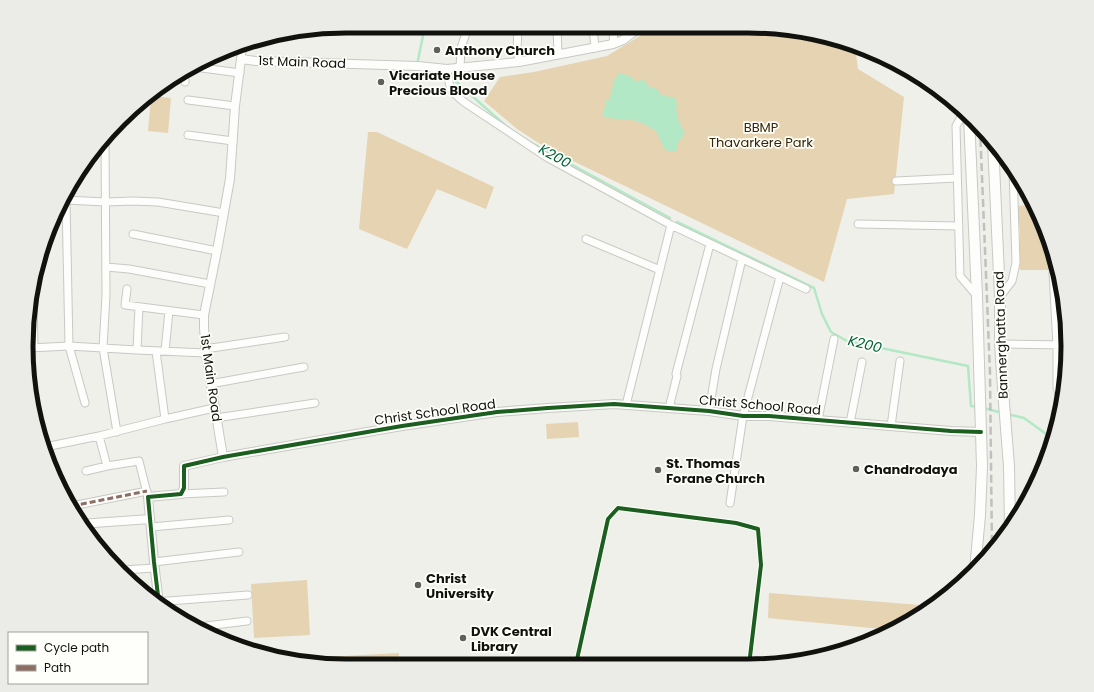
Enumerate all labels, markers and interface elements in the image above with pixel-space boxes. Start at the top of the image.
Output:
place label: Anthony Church [445,41,555,60]
marker: Anthony Church [432,45,442,55]
street label: 1st Main Road [258,51,346,73]
place label: Vicariate House Precious Blood [389,66,495,100]
marker: Vicariate House Precious Blood [376,77,386,87]
park label: BBMP Thavarkere Park [709,118,813,152]
water label: K200 [535,139,575,173]
street label: Bannerghatta Road [989,271,1013,399]
water label: K200 [846,330,884,358]
street label: 1st Main Road [195,333,227,423]
street label: Christ School Road [698,390,822,420]
street label: Christ School Road [373,394,497,430]
place label: St. Thomas Forane Church [666,454,765,488]
place label: Chandrodaya [864,460,958,479]
marker: Chandrodaya [851,464,861,474]
marker: St. Thomas Forane Church [653,465,663,475]
place label: Christ University [426,569,495,603]
marker: Christ University [413,580,423,590]
place label: DVK Central Library [471,622,552,656]
legend [8,632,148,684]
marker: DVK Central Library [458,633,468,643]
text: Cycle path [44,639,109,656]
text: Path [44,659,71,676]

